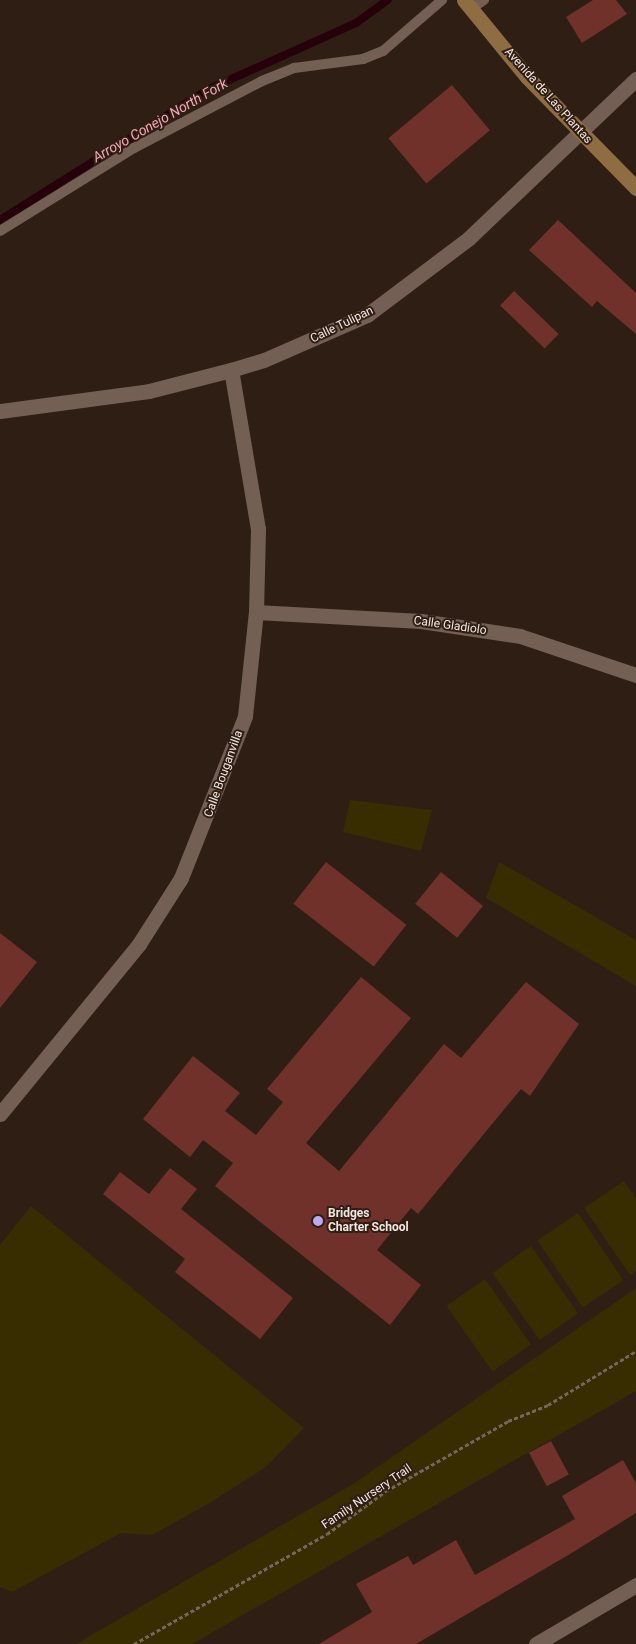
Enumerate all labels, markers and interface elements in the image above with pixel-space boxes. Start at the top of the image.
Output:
street label: Avenida de Las Plantas [501,45,595,147]
water label: Arroyo Conejo North Fork [90,74,230,166]
street label: Calle Tulipan [308,304,376,346]
street label: Calle Gladiolo [413,614,487,638]
street label: Calle Bouganvilla [202,729,246,819]
place label: Bridges Charter School [328,1207,409,1235]
marker: Bridges Charter School [312,1215,324,1227]
street label: Family Nursery Trail [319,1462,415,1532]

